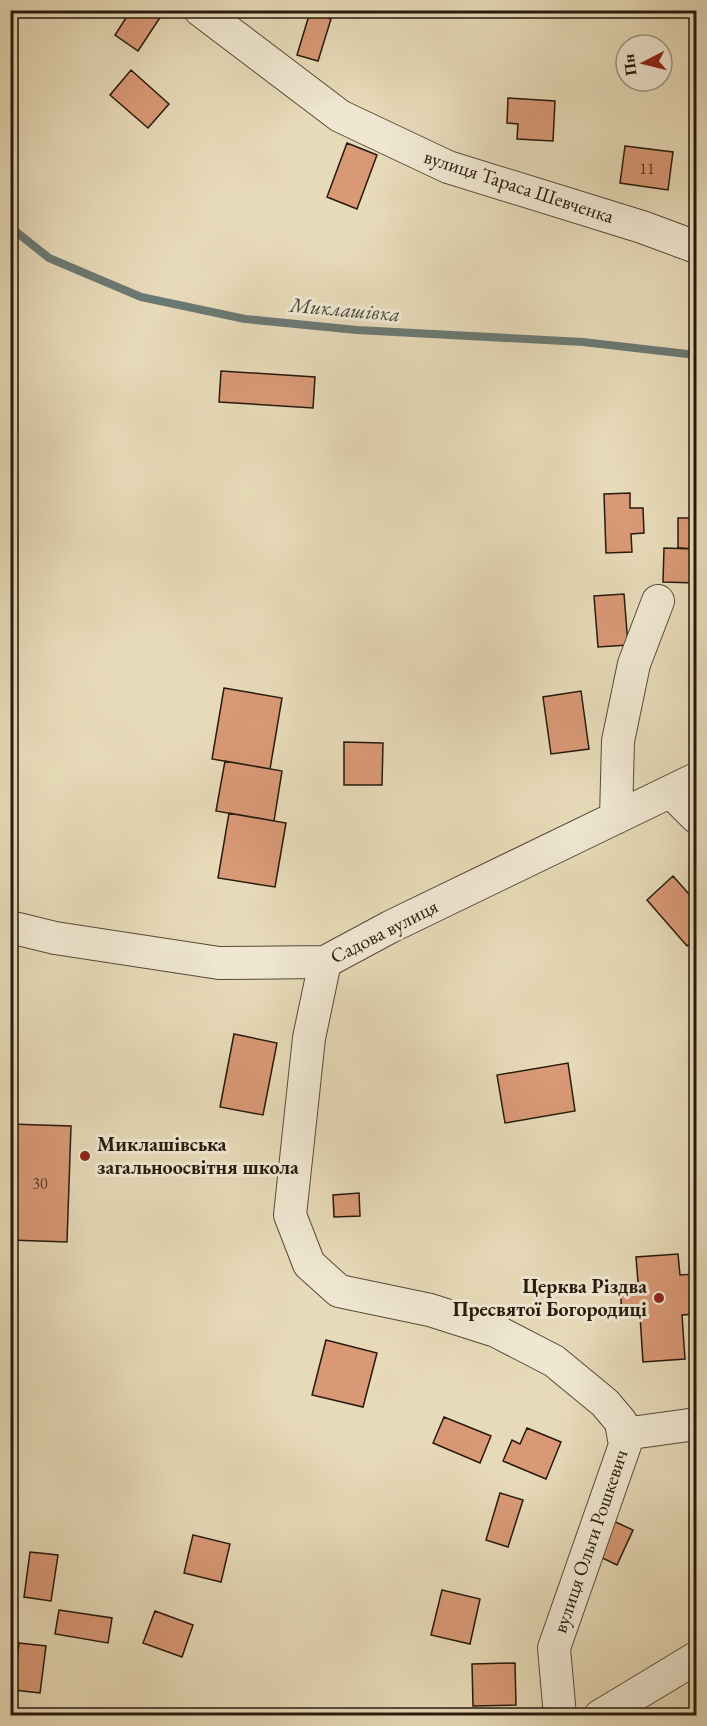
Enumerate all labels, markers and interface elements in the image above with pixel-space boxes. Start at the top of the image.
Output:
north arrow [614,33,674,93]
text: Пн [618,53,641,77]
street label: вулиця Тараса Шевченка [421,143,617,229]
house number: 11 [639,158,655,179]
water label: Миклашівка [287,291,401,327]
street label: Садова вулиця [326,893,442,969]
place label: Миклашівська загальноосвітня школа [97,1131,299,1180]
marker: Миклашівська загальноосвітня школа [78,1149,92,1163]
house number: 30 [32,1173,48,1194]
place label: Церква Різдва Пресвятої Богородиці [453,1273,647,1322]
marker: Церква Різдва Пресвятої Богородиці [652,1291,666,1305]
street label: вулиця Ольги Рошкевич [546,1446,634,1636]

